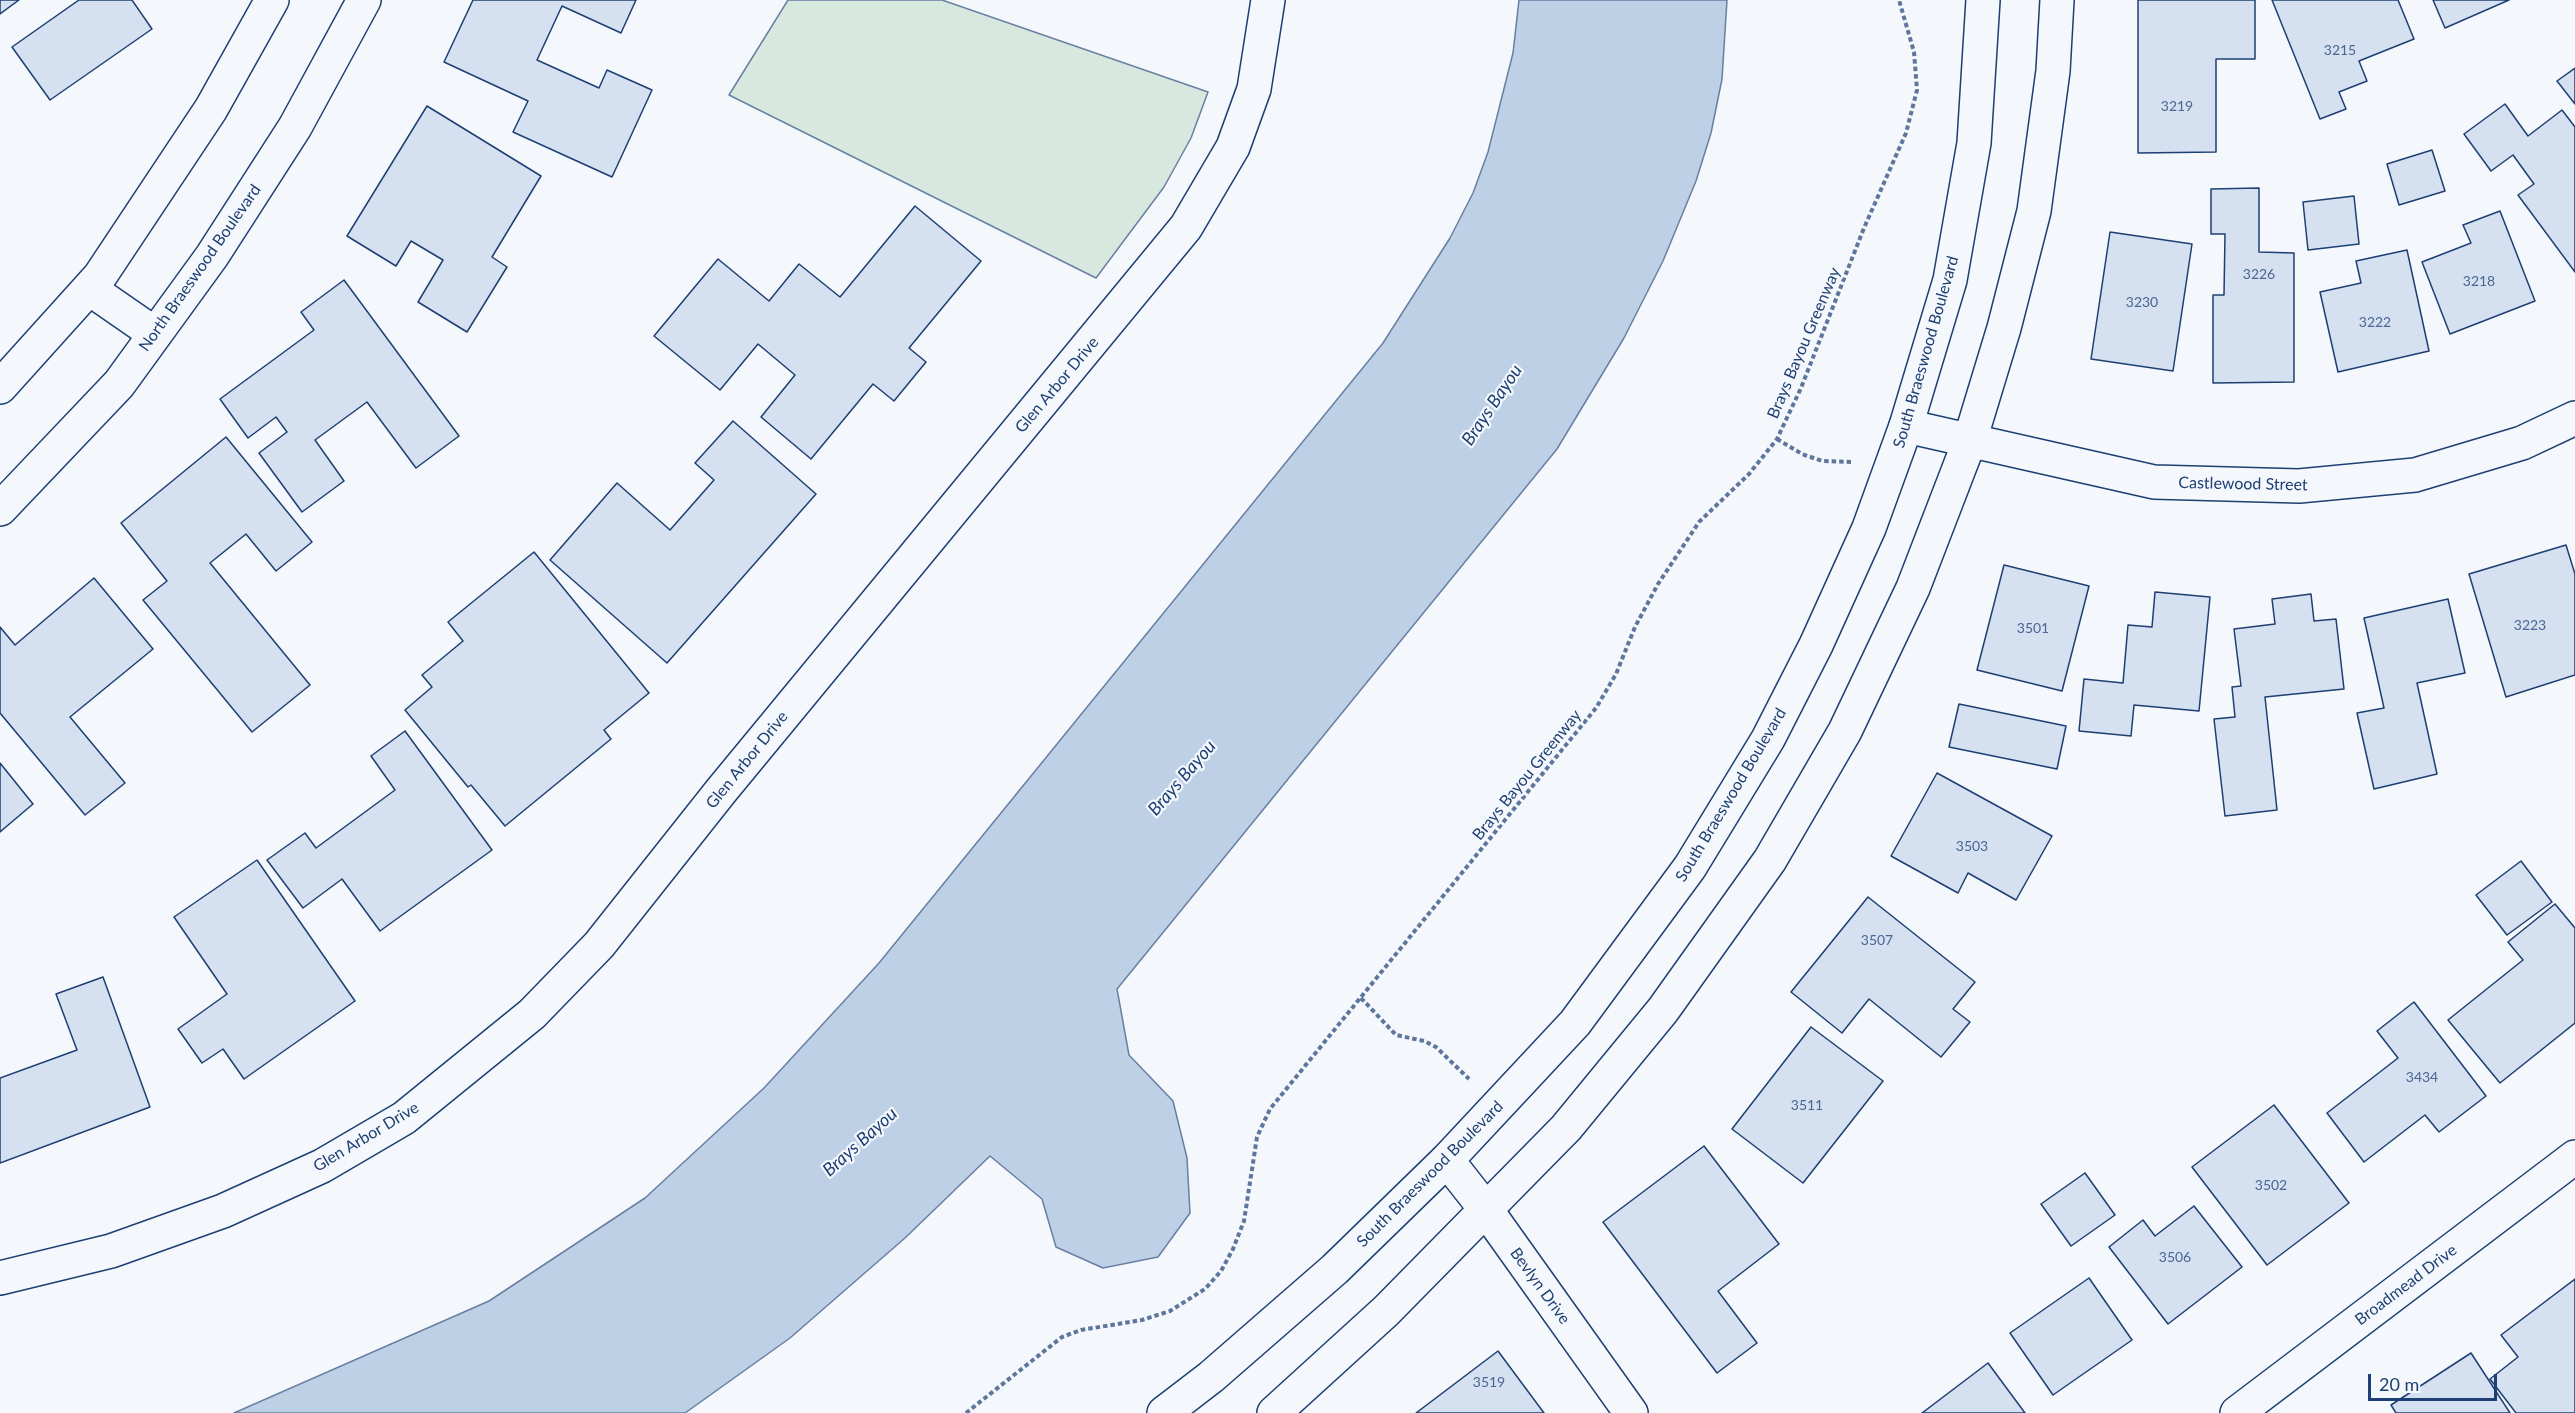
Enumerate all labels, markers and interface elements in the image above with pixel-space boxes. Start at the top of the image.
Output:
house number: 3215 [2324,42,2356,58]
house number: 3219 [2161,98,2193,114]
street label: North Braeswood Boulevard [135,181,265,355]
street label: South Braeswood Boulevard [1889,254,1963,450]
street label: Brays Bayou Greenway [1763,265,1845,421]
house number: 3226 [2243,266,2275,282]
house number: 3218 [2463,273,2495,289]
house number: 3230 [2126,294,2158,310]
house number: 3222 [2359,314,2391,330]
street label: Glen Arbor Drive [1011,333,1103,437]
water label: Brays Bayou [1457,361,1527,449]
street label: Castlewood Street [2178,473,2308,495]
house number: 3223 [2514,617,2546,633]
house number: 3501 [2017,620,2049,636]
street label: South Braeswood Boulevard [1672,705,1790,885]
street label: Brays Bayou Greenway [1469,706,1585,844]
street label: Glen Arbor Drive [702,707,792,813]
water label: Brays Bayou [1143,736,1221,820]
house number: 3503 [1956,838,1988,854]
house number: 3507 [1861,932,1893,948]
house number: 3434 [2406,1069,2438,1085]
street label: South Braeswood Boulevard [1353,1097,1507,1251]
house number: 3511 [1791,1097,1823,1113]
street label: Glen Arbor Drive [310,1098,422,1176]
water label: Brays Bayou [818,1103,902,1181]
house number: 3502 [2255,1177,2287,1193]
street label: Broadmead Drive [2351,1240,2461,1330]
street label: Bevlyn Drive [1506,1244,1574,1328]
house number: 3506 [2159,1249,2191,1265]
scale bar [2371,1362,2500,1400]
text: 20 m [2379,1373,2419,1395]
house number: 3519 [1473,1374,1505,1390]

